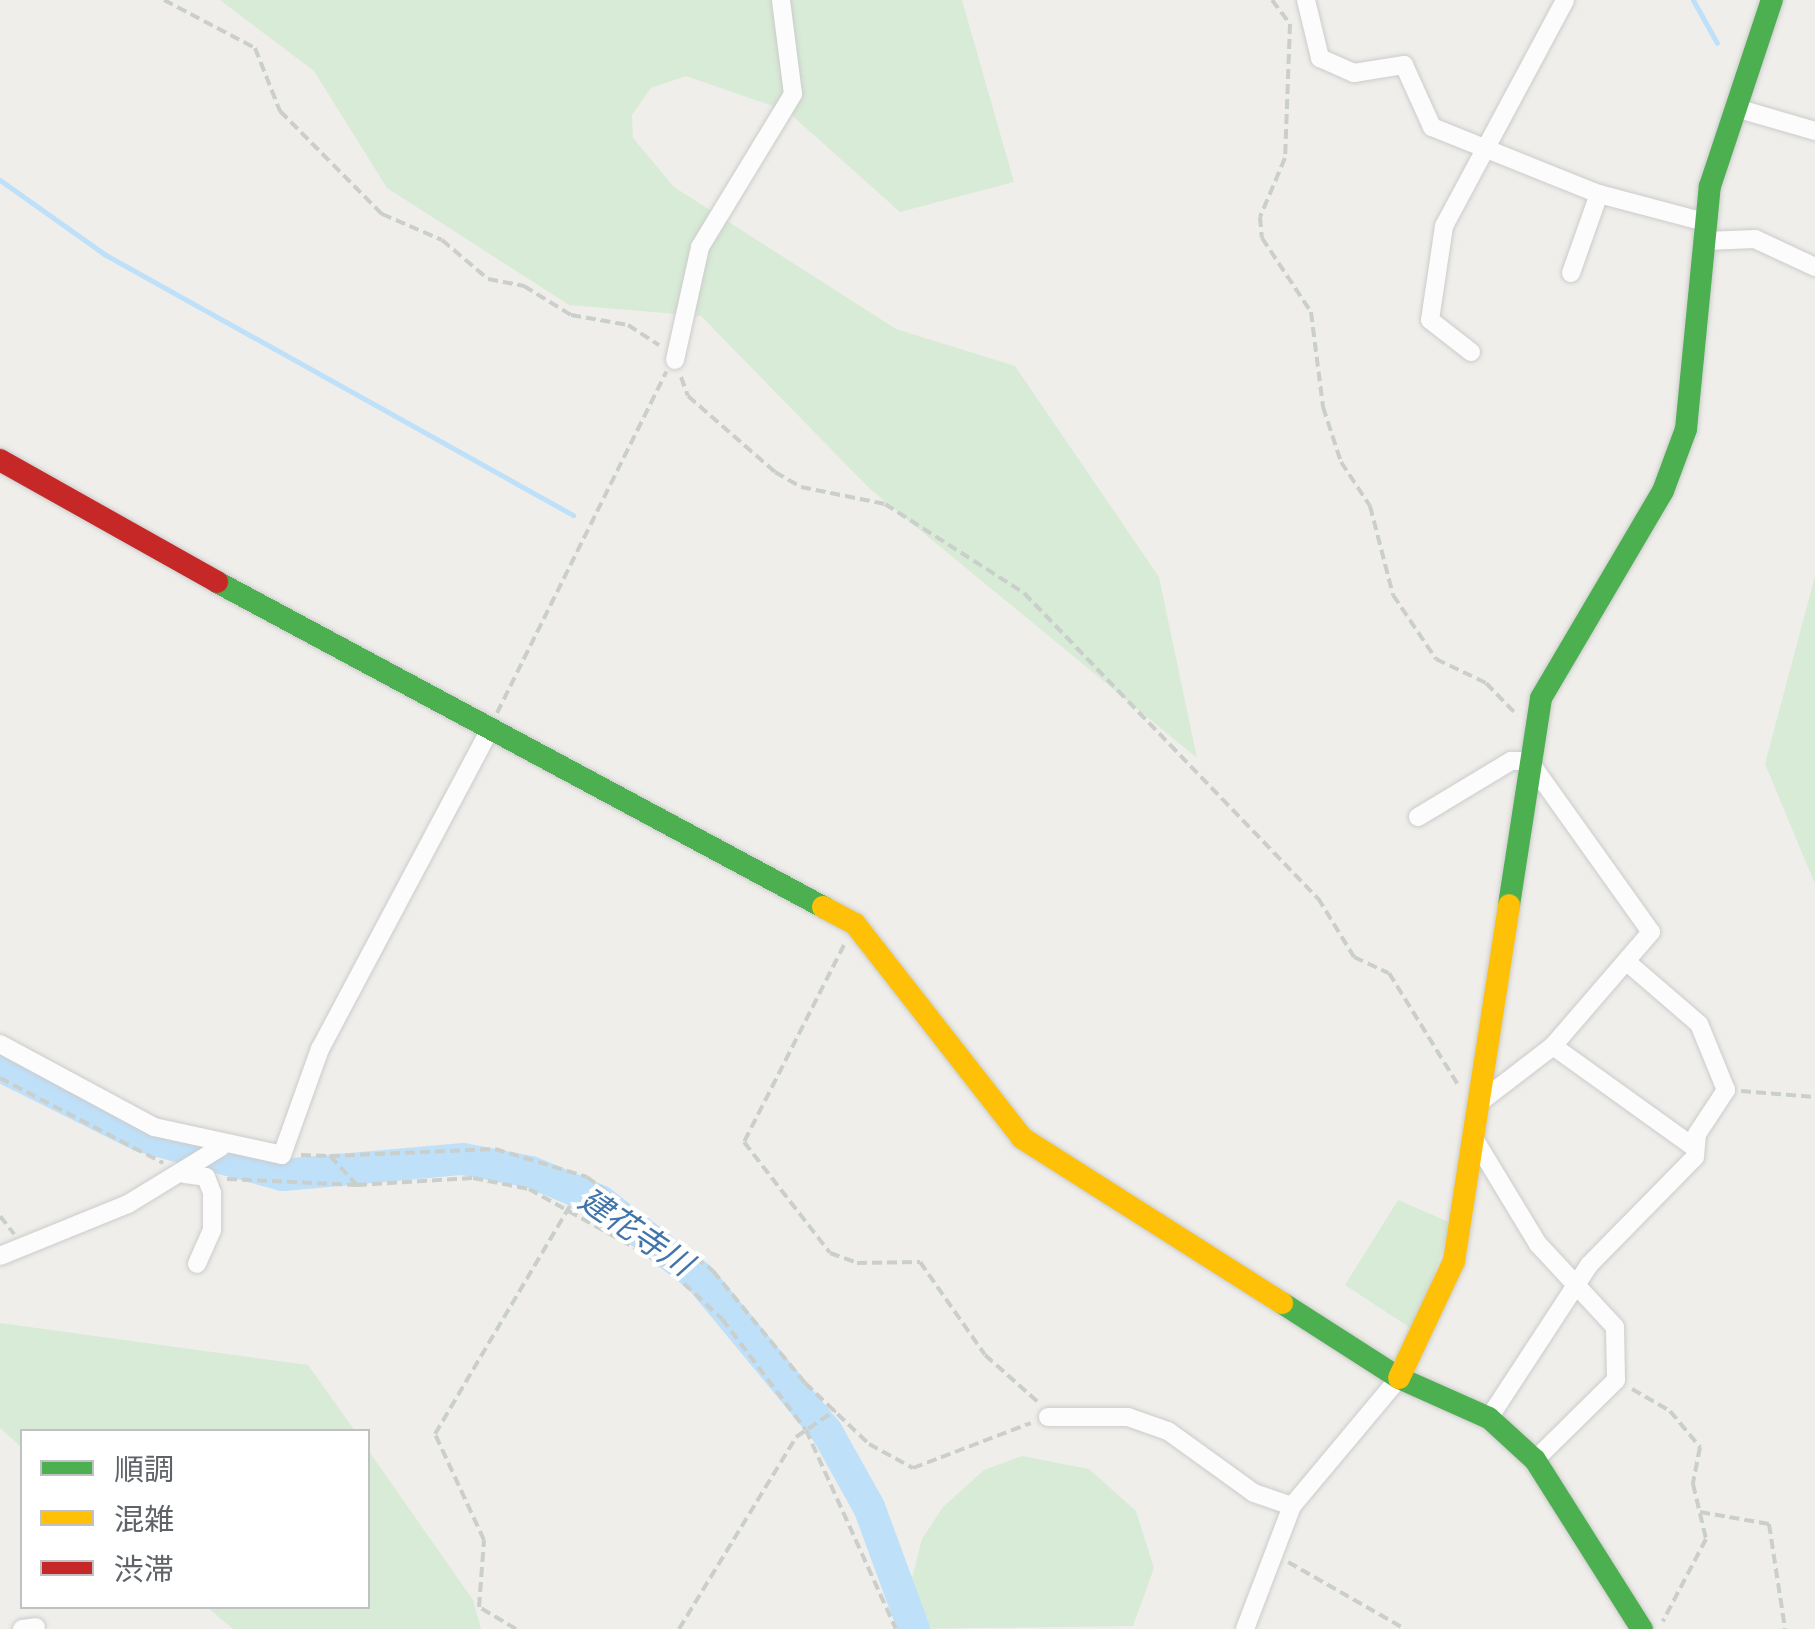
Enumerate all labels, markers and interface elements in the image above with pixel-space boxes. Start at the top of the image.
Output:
water label: 建花寺川 [571,1181,699,1285]
legend [20,1429,370,1609]
text: 順調 [114,1450,174,1491]
text: 混雑 [114,1500,174,1541]
text: 渋滞 [114,1550,174,1591]

